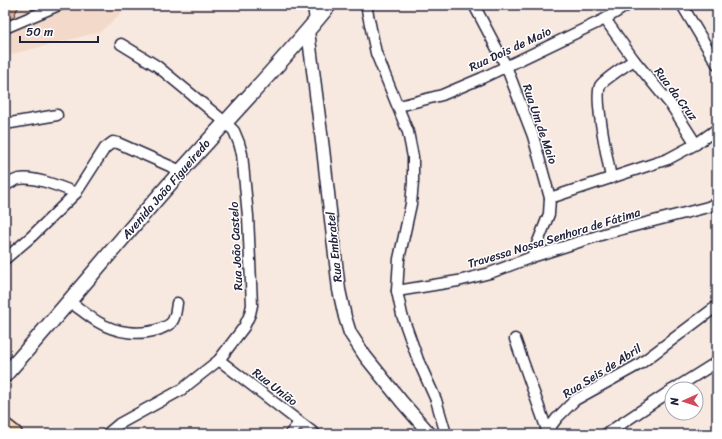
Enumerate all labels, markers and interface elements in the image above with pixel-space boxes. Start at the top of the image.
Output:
scale bar [20,18,98,44]
street label: Rua Dois de Maio [465,20,555,78]
text: 50 m [26,21,53,43]
street label: Rua da Cruz [648,62,704,126]
street label: Rua Um de Maio [516,81,564,167]
street label: Avenida João Figueiredo [115,134,216,245]
street label: Rua João Castelo [223,201,249,291]
street label: Travessa Nossa Senhora de Fátima [465,201,644,275]
street label: Rua Embratel [319,210,349,283]
street label: Rua Seis de Abril [558,338,646,404]
street label: Rua União [247,362,303,412]
north arrow [664,381,704,421]
text: N [665,397,684,407]

